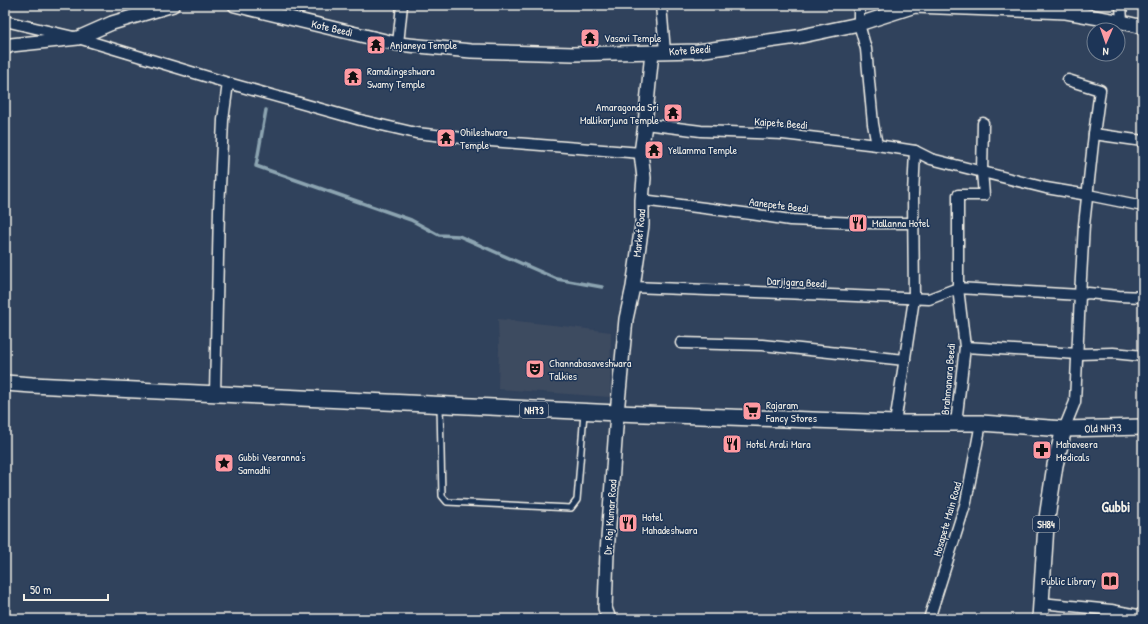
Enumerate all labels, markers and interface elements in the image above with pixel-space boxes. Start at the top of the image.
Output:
street label: Kote Beedi [310,16,354,40]
north arrow [1086,22,1126,62]
temple icon: Vasavi Temple [579,27,601,49]
place label: Vasavi Temple [604,31,662,45]
temple icon: Anjaneya Temple [365,34,387,56]
place label: Anjaneya Temple [390,38,458,52]
street label: Kote Beedi [669,42,711,58]
text: N [1102,45,1109,59]
place label: Ramalingeshwara Swamy Temple [367,64,435,91]
temple icon: Ramalingeshwara Swamy Temple [342,66,364,88]
place label: Amaragonda Sri Mallikarjuna Temple [580,100,660,127]
temple icon: Amaragonda Sri Mallikarjuna Temple [662,102,684,124]
street label: Kaipete Beedi [754,114,808,132]
place label: Ohileshwara Temple [460,125,508,152]
temple icon: Ohileshwara Temple [435,127,457,149]
temple icon: Yellamma Temple [643,139,665,161]
place label: Yellamma Temple [668,143,738,157]
street label: Aanepete Beedi [748,194,810,216]
street label: Market Road [630,208,649,258]
restaurant icon: Mallanna Hotel [847,212,869,234]
place label: Mallanna Hotel [872,216,929,230]
street label: Darjigara Beedi [767,273,827,291]
street label: Brahmanara Beedi [938,343,958,415]
place label: Channabasaveshwara Talkies [549,356,632,383]
theatre icon: Channabasaveshwara Talkies [524,358,546,380]
place label: Rajaram Fancy Stores [765,398,817,425]
supermarket icon: Rajaram Fancy Stores [741,400,763,422]
road number: NH73 [520,402,548,418]
street label: Old NH73 [1084,420,1122,436]
restaurant icon: Hotel Arali Mara [721,433,743,455]
place label: Hotel Arali Mara [746,437,811,451]
place label: Mahaveera Medicals [1056,437,1098,464]
pharmacy icon: Mahaveera Medicals [1031,439,1053,461]
place label: Gubbi Veeranna's Samadhi [238,450,306,477]
place icon: Gubbi Veeranna's Samadhi [213,452,235,474]
street label: Dr. Raj Kumar Road [600,478,620,555]
street label: Hosapete Main Road [930,479,965,558]
district label: Gubbi [1102,496,1130,517]
place label: Hotel Mahadeshwara [642,510,698,537]
restaurant icon: Hotel Mahadeshwara [617,512,639,534]
road number: SH84 [1033,516,1059,532]
library icon: Public Library [1099,570,1121,592]
place label: Public Library [1041,574,1096,588]
scale bar [24,576,108,602]
text: 50 m [30,581,51,598]

